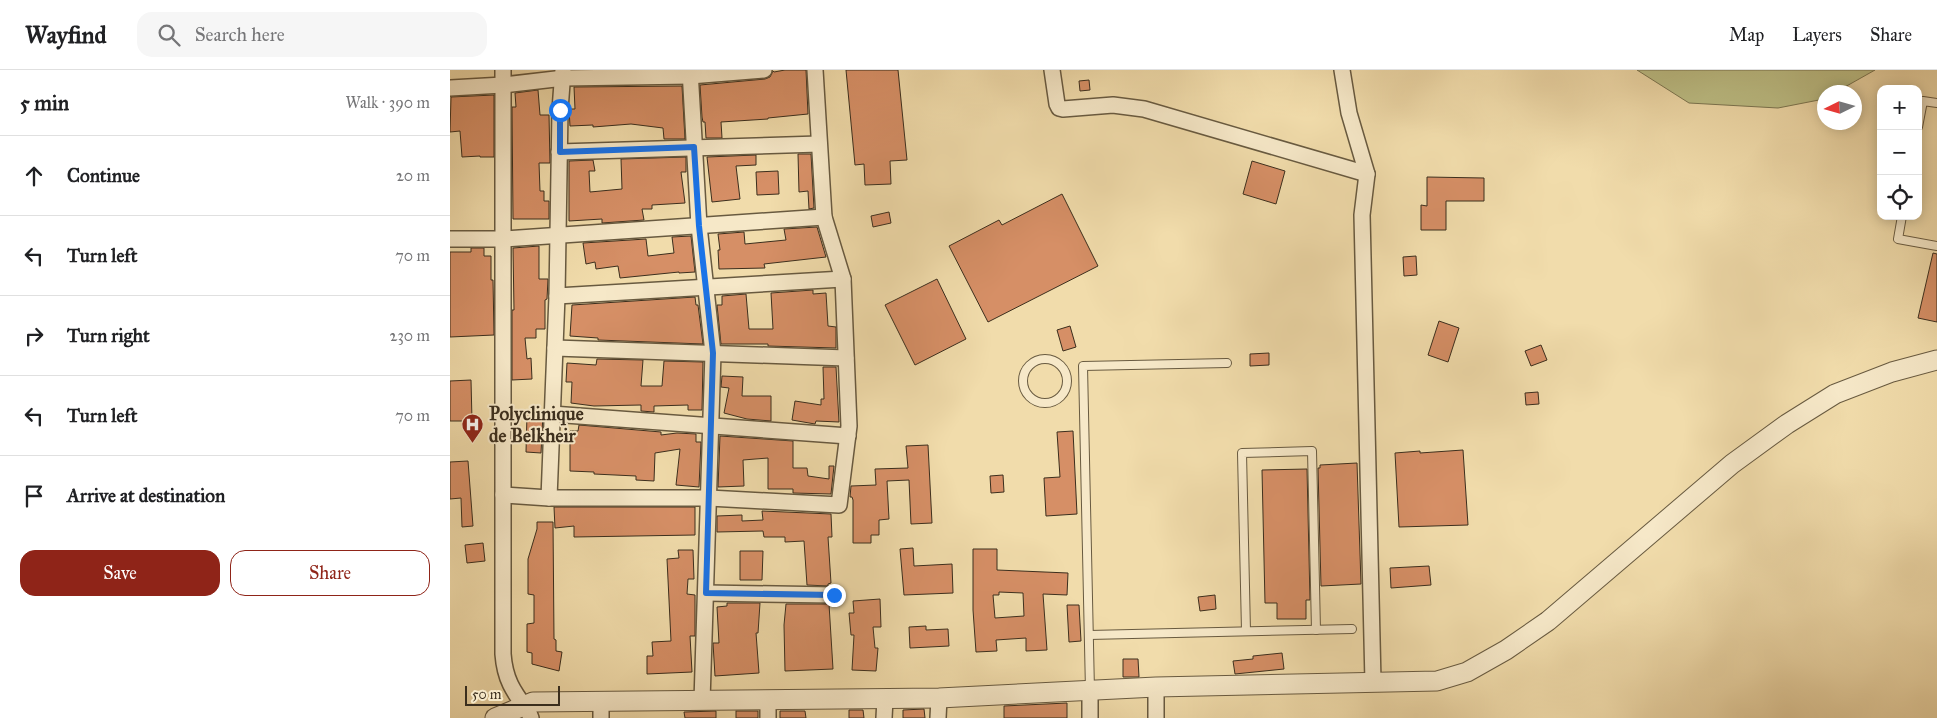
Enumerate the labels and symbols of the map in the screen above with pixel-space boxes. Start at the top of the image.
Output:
north arrow [1817,85,1862,130]
route start [549,99,572,122]
place label: Polyclinique de Belkheir [489,402,584,447]
hospital icon: Polyclinique de Belkheir [461,412,485,443]
route end [823,584,846,607]
scale bar [465,683,560,706]

